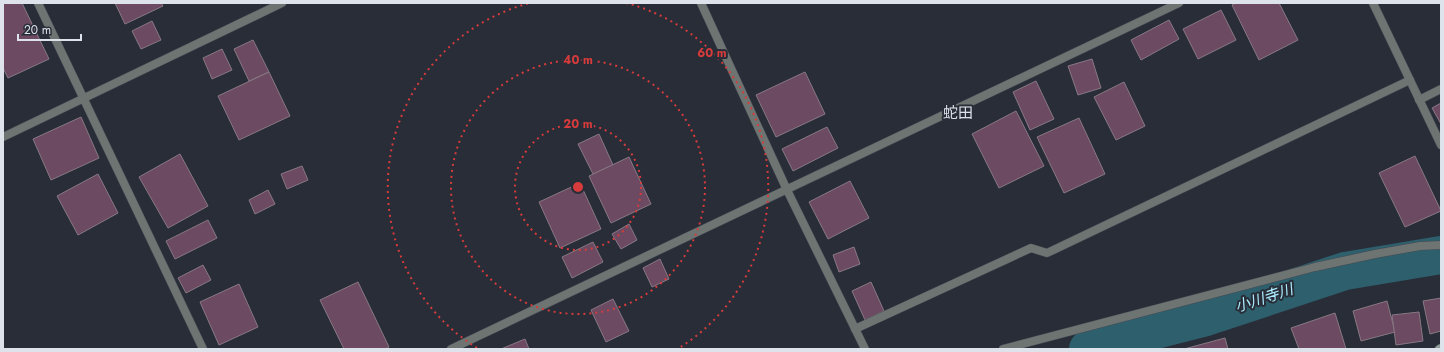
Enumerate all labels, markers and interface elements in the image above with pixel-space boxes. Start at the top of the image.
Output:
scale bar [18,16,81,42]
text: 20 m [24,21,51,39]
text: 60 m [697,44,727,62]
text: 40 m [563,51,593,69]
district label: 蛇田 [943,102,973,124]
text: 20 m [563,115,593,133]
centre of rings [571,180,585,194]
water label: 小川寺川 [1232,278,1298,318]

